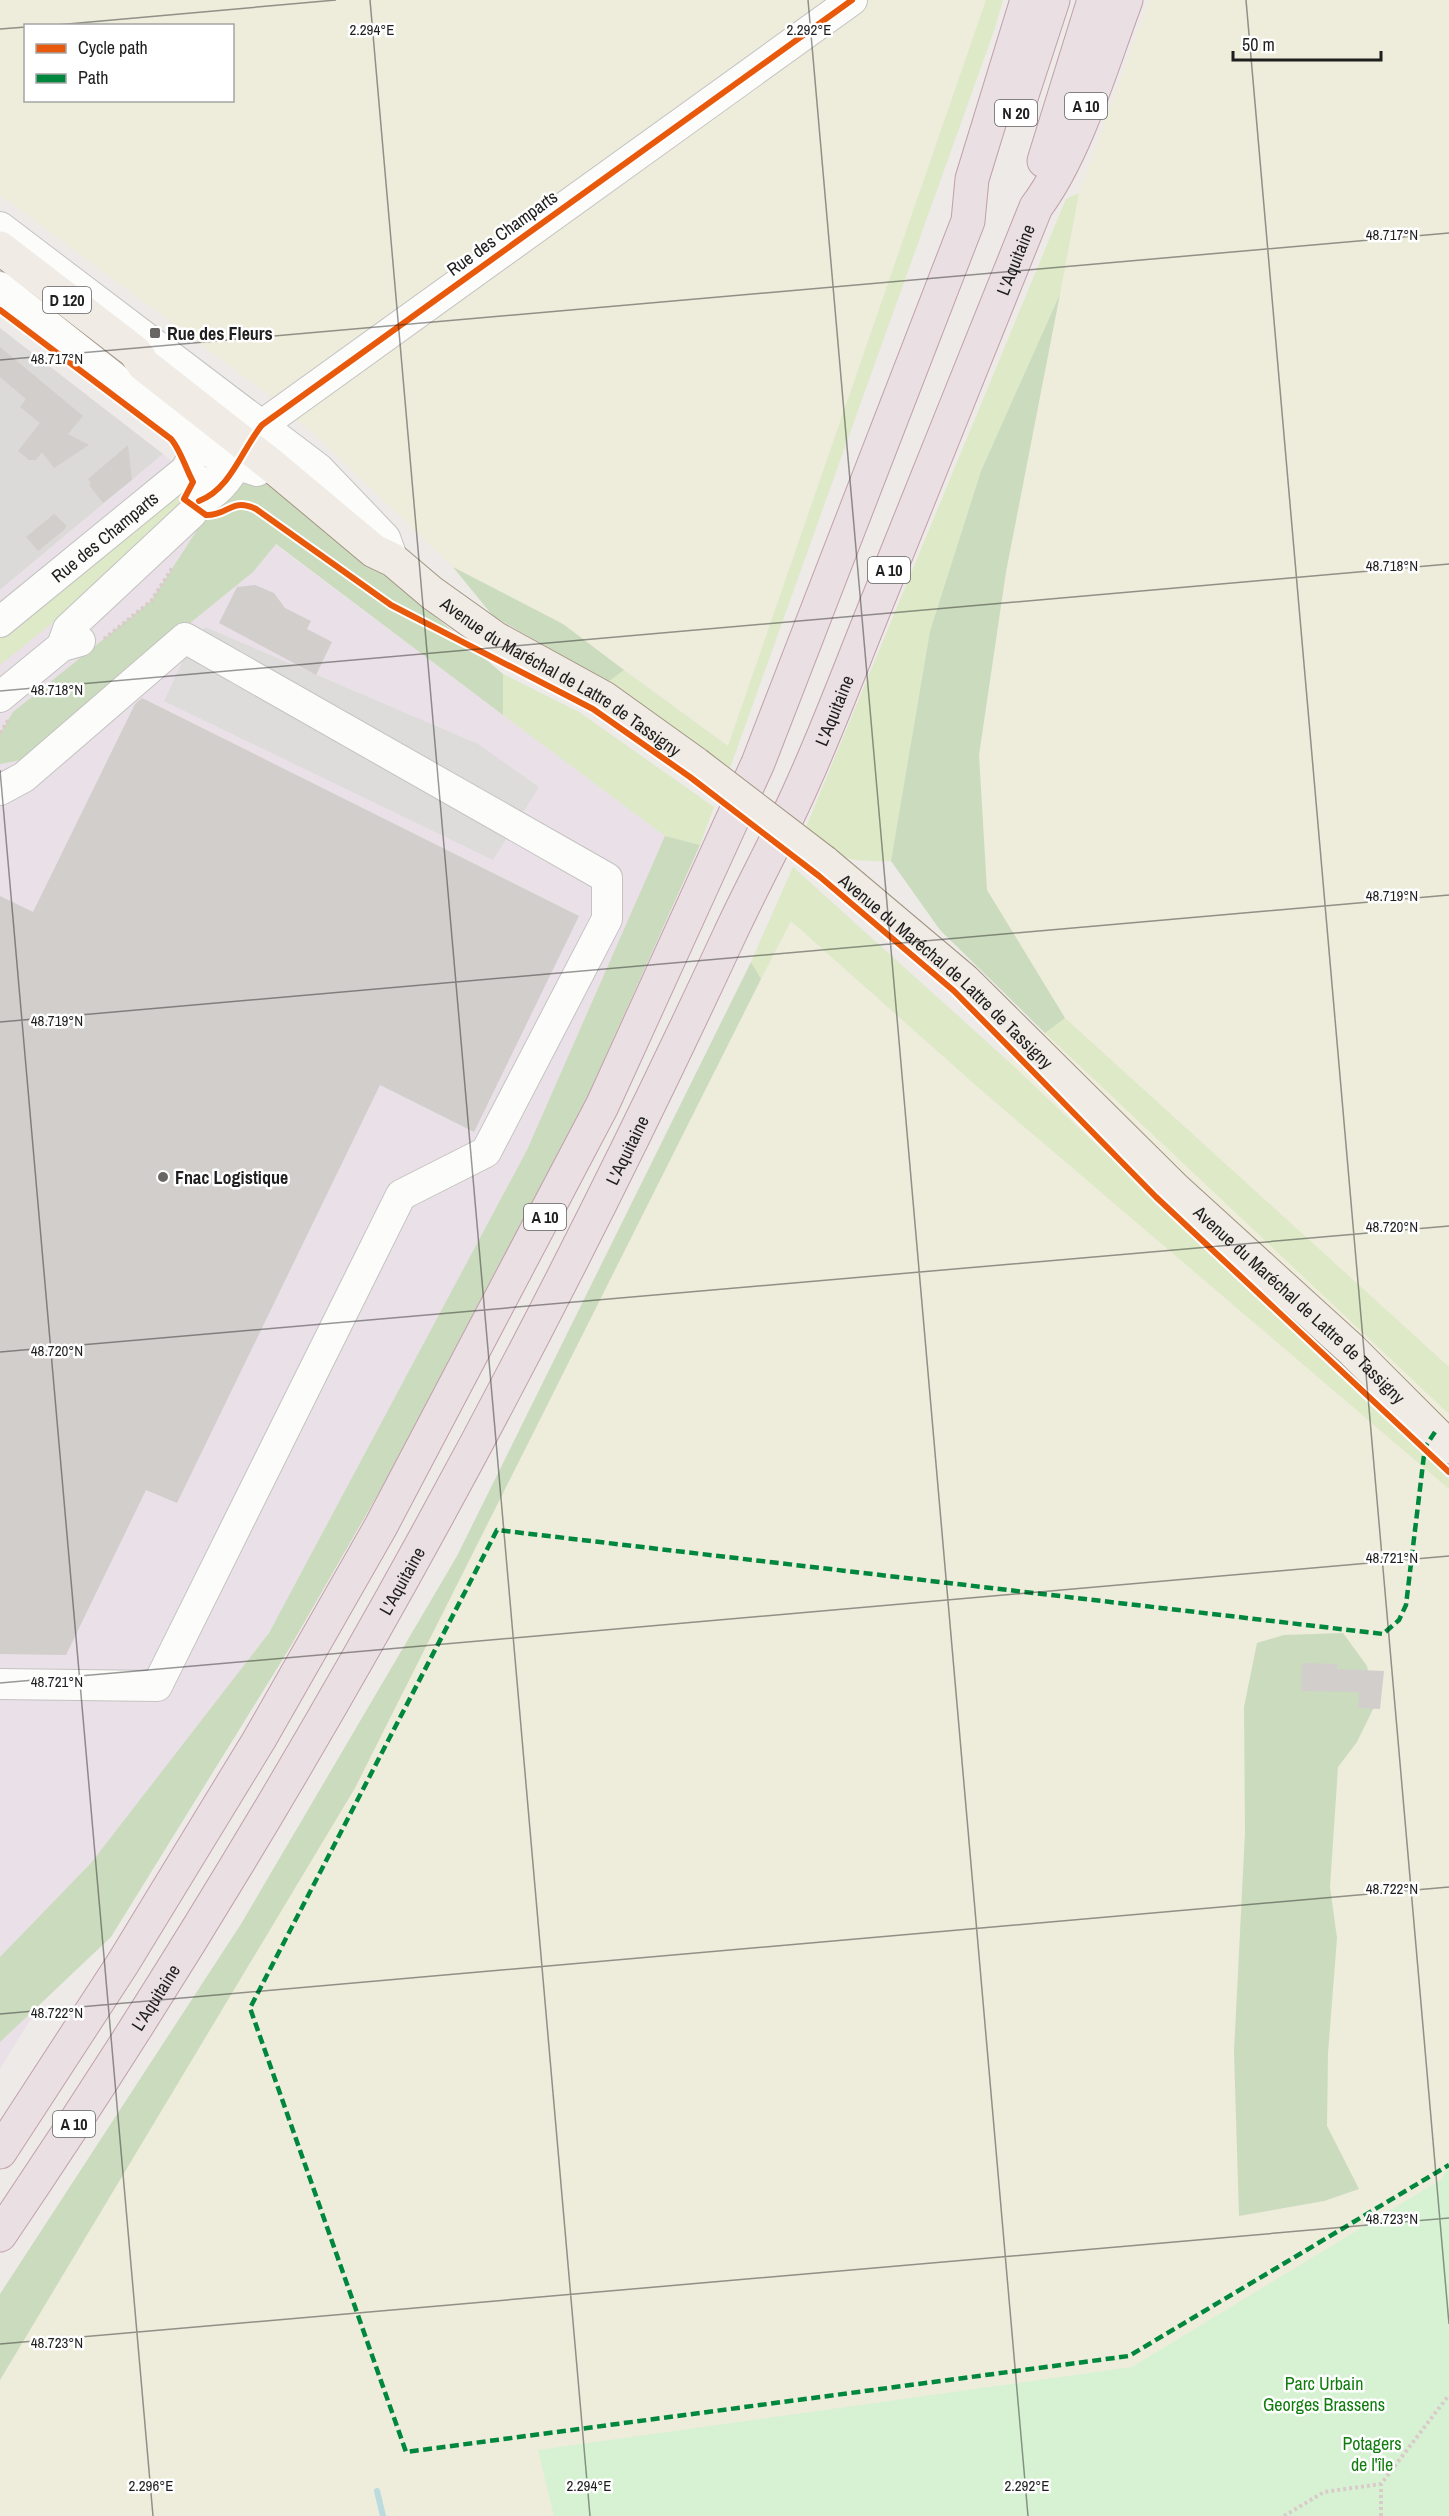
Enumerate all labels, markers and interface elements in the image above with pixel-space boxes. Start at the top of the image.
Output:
text: 2.294°E [350,19,395,40]
text: 2.292°E [787,19,832,40]
legend [24,24,234,102]
scale bar [1233,24,1382,62]
text: 50 m [1242,32,1275,57]
text: Cycle path [78,35,148,60]
text: Path [78,65,108,90]
road number: A 10 [1065,93,1107,119]
road number: N 20 [995,100,1037,126]
street label: Rue des Champarts [442,184,562,282]
street label: L'Aquitaine [990,220,1040,299]
text: 48.717°N [1366,224,1418,245]
road number: D 120 [43,287,91,313]
place label: Rue des Fleurs [167,321,273,346]
marker: Rue des Fleurs [148,326,162,340]
text: 48.717°N [31,348,83,369]
street label: Rue des Champarts [46,485,163,588]
text: 48.718°N [1366,555,1418,576]
road number: A 10 [868,557,910,583]
street label: Avenue du Maréchal de Lattre de Tassigny [435,590,687,762]
street label: L'Aquitaine [808,671,859,750]
text: 48.718°N [31,679,83,700]
street label: Avenue du Maréchal de Lattre de Tassigny [833,867,1059,1075]
text: 48.719°N [1366,885,1418,906]
text: 48.719°N [31,1010,83,1031]
street label: L'Aquitaine [599,1111,654,1189]
place label: Fnac Logistique [175,1165,288,1190]
marker: Fnac Logistique [156,1170,170,1184]
street label: Avenue du Maréchal de Lattre de Tassigny [1188,1199,1411,1409]
road number: A 10 [524,1204,566,1230]
text: 48.720°N [1366,1216,1418,1237]
text: 48.720°N [31,1340,83,1361]
street label: L'Aquitaine [373,1542,431,1619]
text: 48.721°N [1366,1547,1418,1568]
text: 48.721°N [31,1671,83,1692]
text: 48.722°N [1366,1878,1418,1899]
street label: L'Aquitaine [125,1959,186,2035]
text: 48.722°N [31,2002,83,2023]
road number: A 10 [53,2111,95,2137]
text: 48.723°N [1366,2208,1418,2229]
text: 48.723°N [31,2332,83,2353]
park label: Parc Urbain Georges Brassens [1263,2371,1385,2417]
park label: Potagers de l'île [1342,2431,1402,2477]
text: 2.296°E [129,2475,174,2496]
text: 2.294°E [567,2475,612,2496]
text: 2.292°E [1005,2475,1050,2496]

